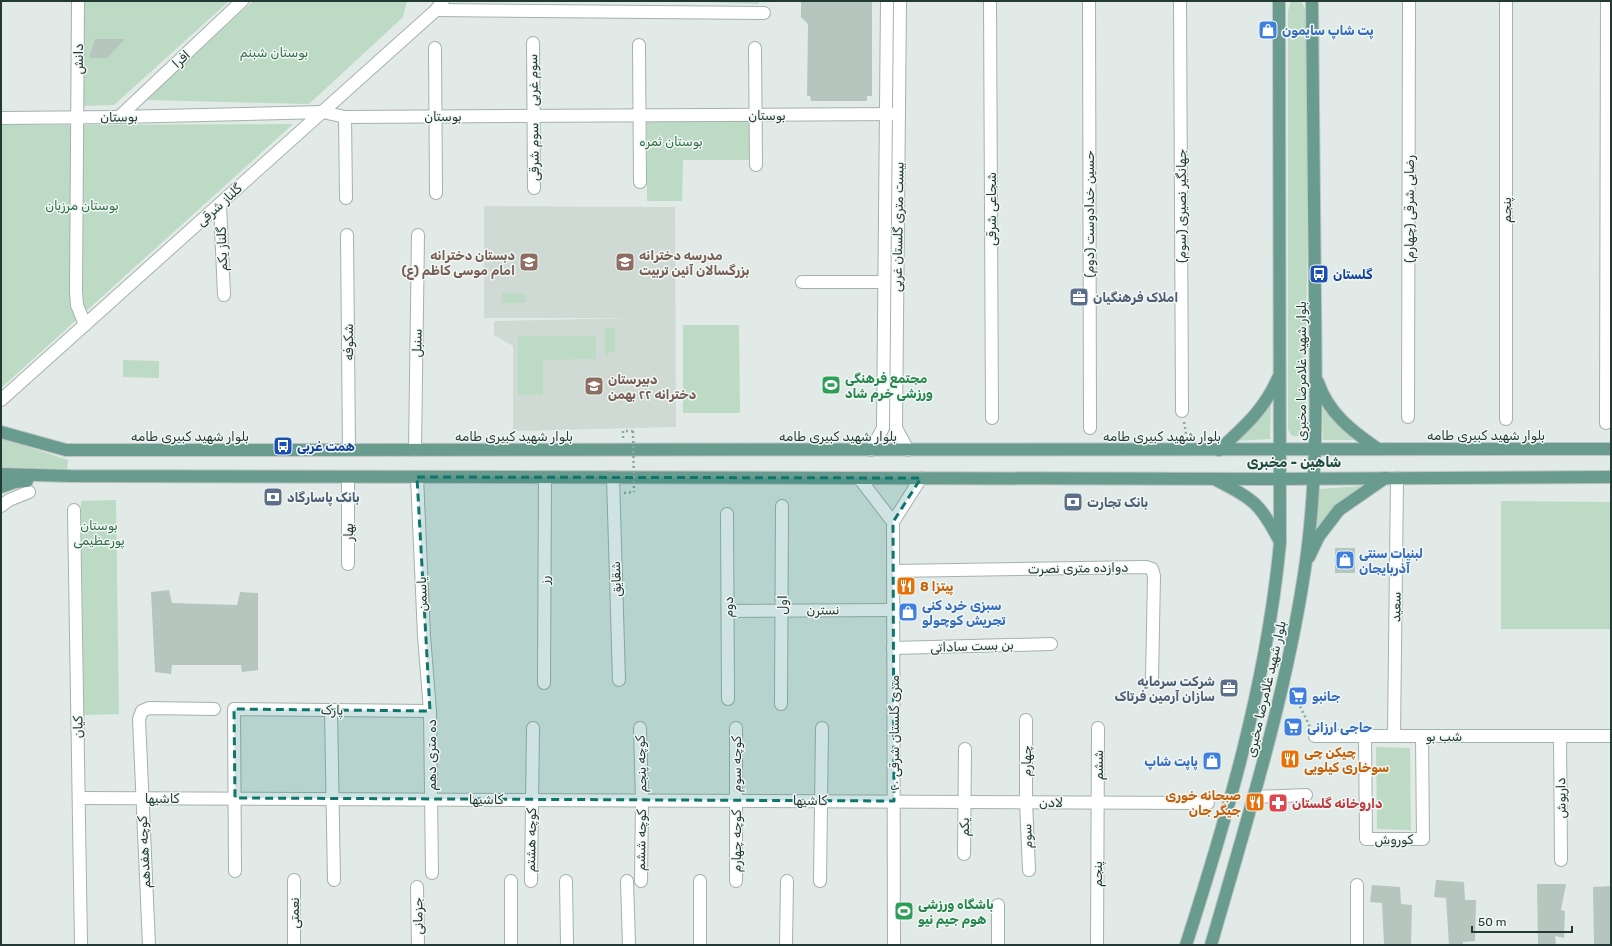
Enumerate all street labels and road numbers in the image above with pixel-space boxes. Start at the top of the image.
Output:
street label: دانش [71,44,87,74]
street label: افرا [169,47,194,72]
street label: سوم غربی [525,54,542,106]
street label: بوستان [748,108,786,124]
street label: بوستان [100,109,138,126]
street label: بوستان [424,109,462,125]
street label: سوم شرقی [526,122,543,182]
street label: جهانگیر نصیری (سوم) [1174,149,1190,263]
street label: حسین خدادوست (دوم) [1082,150,1098,278]
street label: رضایی شرقی (چهارم) [1402,155,1418,263]
street label: بیست متری گلستان غربی [889,162,908,292]
street label: شجاعی شرقی [984,172,1000,246]
street label: گلناز شرقی [193,181,246,230]
street label: پنجم [1499,197,1515,223]
street label: گلناز یکم [214,226,231,271]
street label: بلوار شهید غلامرضا مخبری [1294,301,1310,441]
street label: شکوفه [341,323,357,361]
street label: سنبل [409,329,426,357]
street label: بلوار شهید کبیری طامه [1427,428,1545,444]
street label: بلوار شهید کبیری طامه [131,429,249,445]
street label: بلوار شهید کبیری طامه [455,429,573,445]
street label: بلوار شهید کبیری طامه [779,429,897,445]
street label: بلوار شهید کبیری طامه [1103,429,1221,445]
street label: بهار [341,523,357,542]
street label: دوازده متری نصرت [1027,560,1129,577]
street label: شقایق [608,561,625,597]
street label: یاسمن [414,576,430,612]
street label: رز [537,576,553,585]
street label: سعید [1388,592,1404,622]
street label: اول [775,595,791,615]
street label: دوم [721,596,737,618]
street label: نسترن [806,602,840,619]
street label: بلوار شهید غلامرضا مخبری [1243,619,1290,759]
street label: بن بست ساداتی [930,637,1014,656]
street label: ۲۰ متری گلستان شرقی [887,675,903,791]
street label: پارک [320,702,344,719]
street label: کیان [70,715,86,739]
street label: ده متری دهم [424,719,440,791]
street label: شب بو [1426,729,1462,745]
street label: کوچه پنجم [632,735,650,793]
street label: کوچه سوم [729,736,745,792]
street label: چهارم [1019,746,1035,776]
street label: ششم [1091,750,1107,780]
street label: داریوش [1553,777,1570,819]
street label: کاشیها [145,791,180,807]
street label: کاشیها [469,792,504,808]
street label: کاشیها [793,793,828,809]
street label: لادن [1039,795,1063,810]
street label: کوچه هشتم [523,808,540,872]
street label: کوچه ششم [633,809,650,871]
street label: کوچه چهارم [729,810,745,872]
street label: کوچه هفدهم [135,815,154,889]
street label: یکم [957,818,973,836]
street label: سوم [1019,823,1036,849]
street label: کوروش [1375,832,1414,848]
street label: پنجم [1090,861,1106,887]
street label: نعمتی [287,897,303,929]
street label: جزمانی [410,897,427,935]

